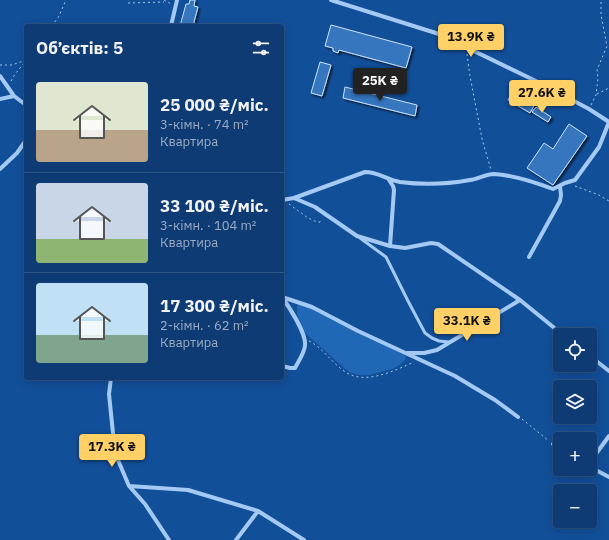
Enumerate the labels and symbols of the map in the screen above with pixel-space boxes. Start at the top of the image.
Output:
pin: 13.9K ₴ [434,24,508,58]
pin: 25K ₴ [352,68,408,102]
pin: 27.6K ₴ [505,80,579,114]
pin: 33.1K ₴ [430,308,504,342]
pin: 17.3K ₴ [75,434,149,468]

